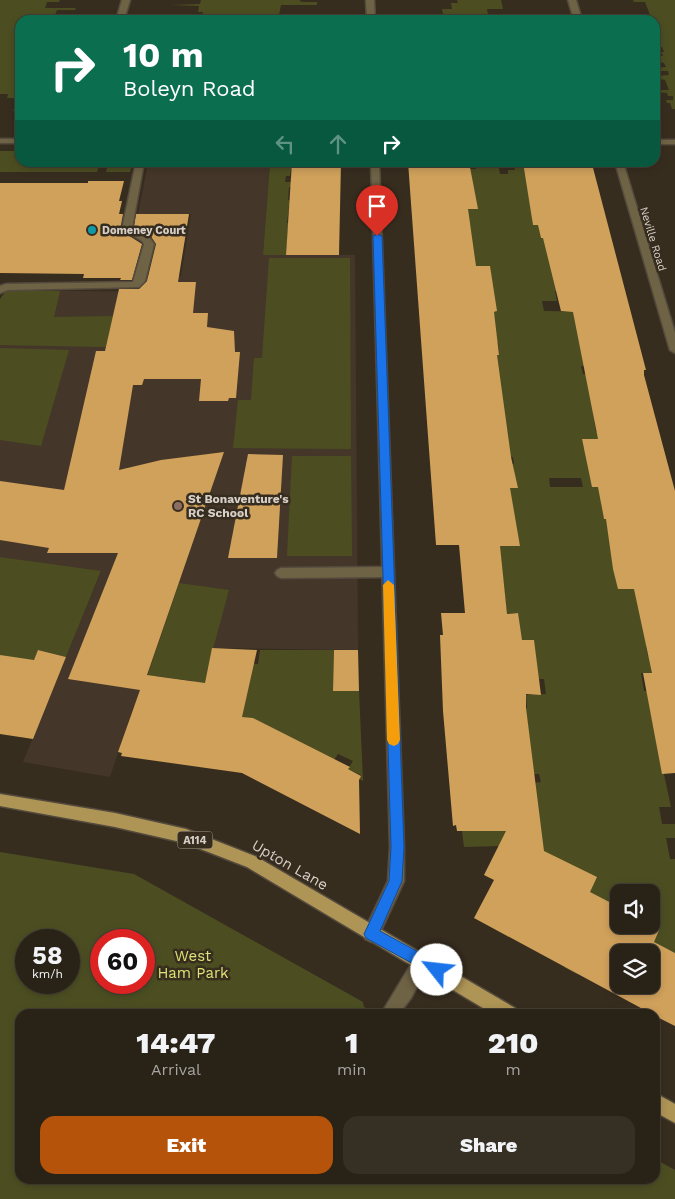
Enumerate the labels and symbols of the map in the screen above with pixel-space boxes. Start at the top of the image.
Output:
pin [356,185,398,236]
street label: Neville Road [637,205,669,273]
marker: Domeney Court [86,224,98,236]
place label: Domeney Court [102,224,186,237]
place label: St Bonaventure's RC School [188,492,289,520]
marker: St Bonaventure's RC School [172,500,184,512]
road number: A114 [178,832,212,848]
street label: Upton Lane [249,836,331,894]
speed limit sign: 60 [90,929,155,994]
position arrow [410,943,462,995]
park label: West Ham Park [157,947,229,982]

